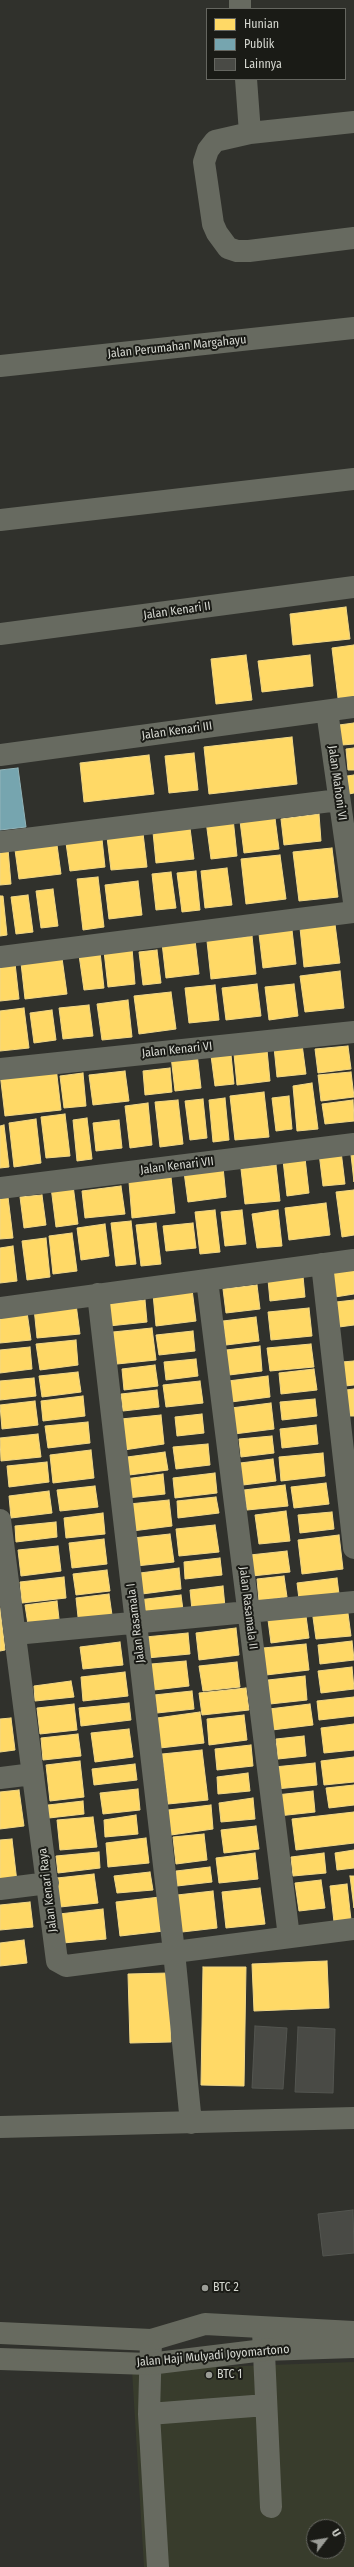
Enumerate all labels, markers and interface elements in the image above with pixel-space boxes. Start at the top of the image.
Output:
legend [206,8,346,80]
text: Hunian [244,17,279,31]
text: Publik [244,37,274,51]
text: Lainnya [244,57,282,71]
street label: Jalan Perumahan Margahayu [107,333,247,361]
street label: Jalan Kenari II [142,599,212,623]
street label: Jalan Kenari III [141,719,213,743]
street label: Jalan Mahoni VI [325,745,349,821]
street label: Jalan Kenari VI [141,1039,213,1061]
street label: Jalan Kenari VII [139,1154,215,1178]
street label: Jalan Rasamala II [236,1566,260,1650]
street label: Jalan Rasamala I [124,1582,148,1664]
street label: Jalan Kenari Raya [36,1847,60,1933]
place label: BTC 2 [213,2281,239,2295]
marker: BTC 2 [200,2283,210,2293]
street label: Jalan Haji Mulyadi Joyomartono [136,2342,290,2370]
place label: BTC 1 [217,2368,242,2382]
marker: BTC 1 [204,2370,214,2380]
north arrow [306,2519,346,2559]
text: U [329,2527,343,2539]

